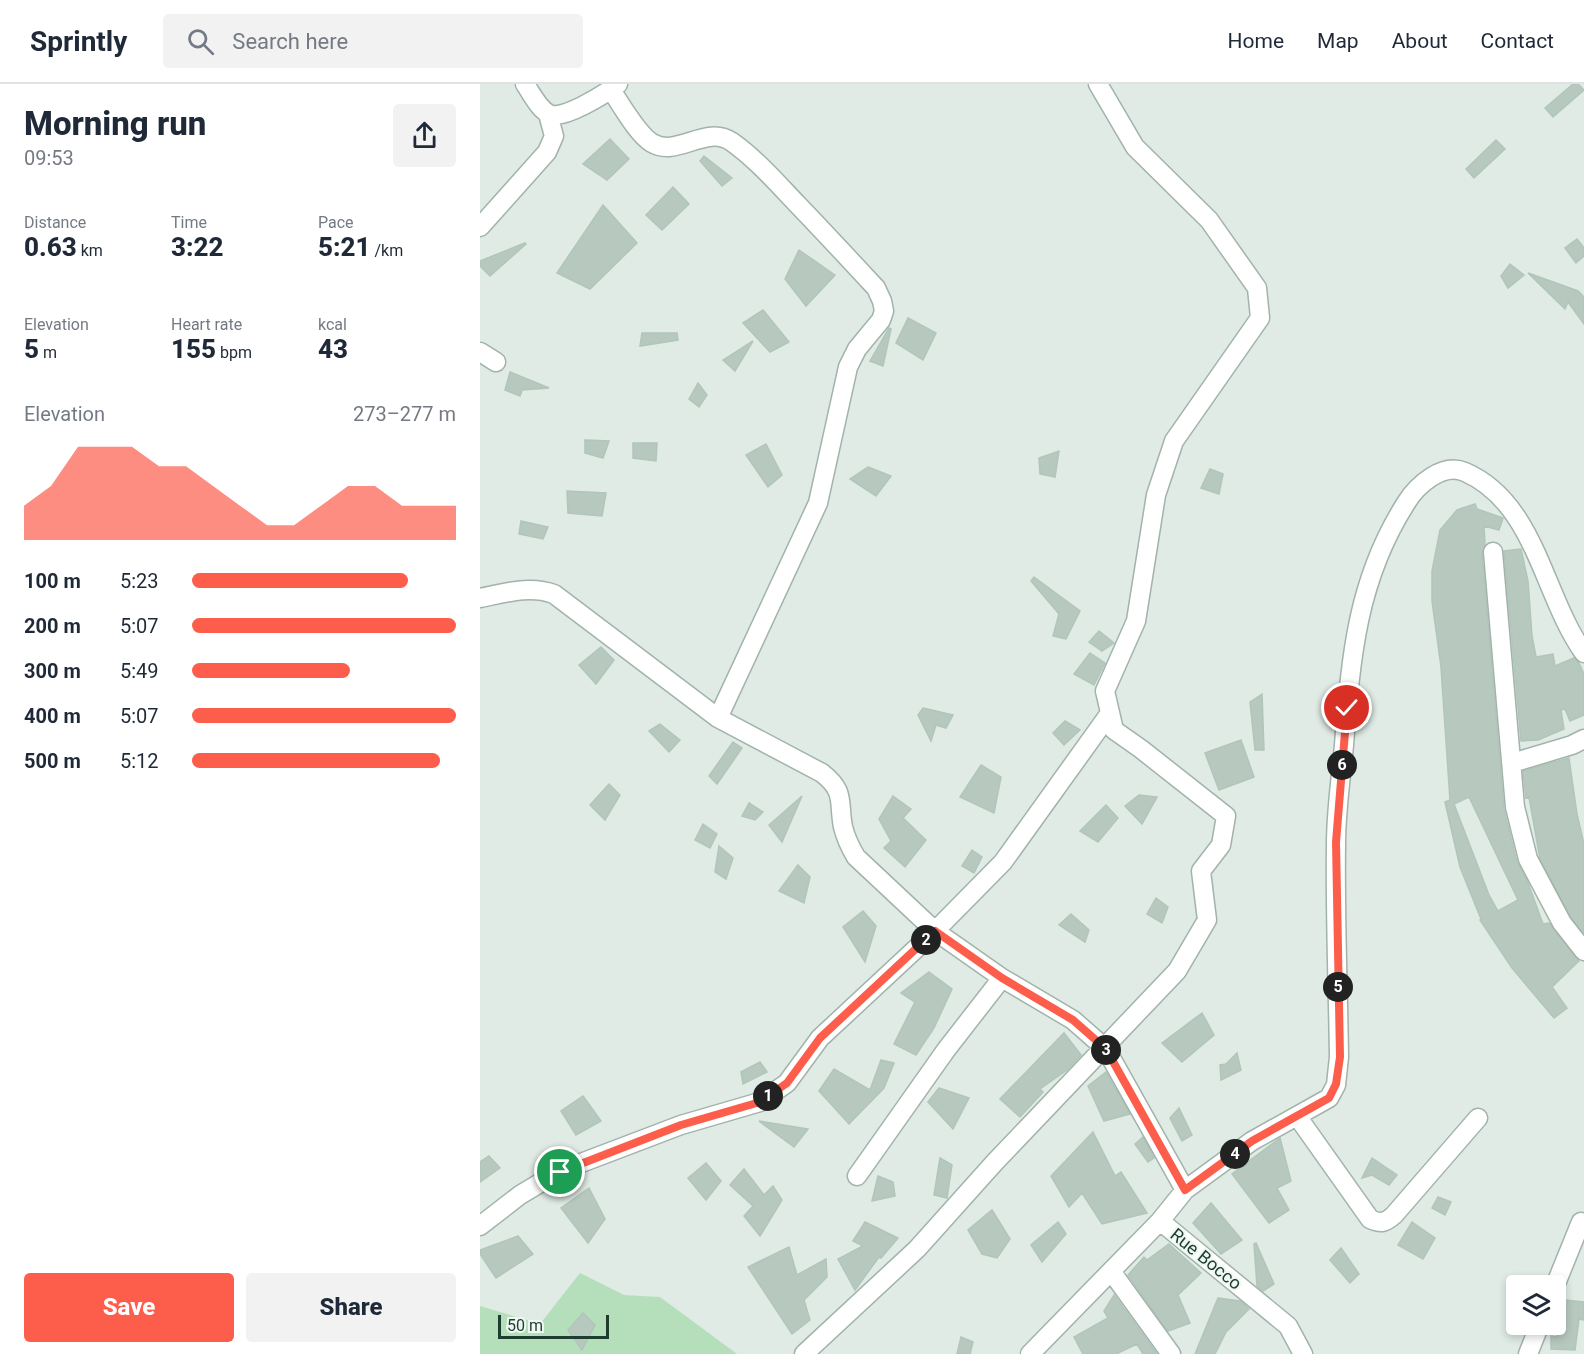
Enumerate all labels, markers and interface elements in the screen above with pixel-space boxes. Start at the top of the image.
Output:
search box [163,14,583,68]
text: Sprintly [30,25,127,58]
icon: search [184,25,217,58]
text: Search here [232,29,348,54]
text: Home [1228,29,1284,53]
text: Map [1317,29,1359,53]
text: About [1392,29,1448,53]
text: Contact [1481,29,1554,53]
text: Morning run [24,104,206,143]
button: share [393,104,456,167]
text: 09:53 [24,146,74,170]
text: Distance [24,213,86,232]
text: Time [171,213,207,232]
text: Pace [318,213,354,232]
text: 0.63 [24,232,77,262]
text: 3:22 [171,232,224,262]
text: 5:21 [318,232,371,262]
text: km [77,241,103,260]
text: /km [371,241,403,260]
text: Elevation [24,315,89,334]
text: Heart rate [171,315,242,334]
text: kcal [318,315,347,334]
text: 5 [24,334,39,364]
text: 155 [171,334,216,364]
text: 43 [318,334,348,364]
text: m [39,343,57,362]
text: bpm [216,343,252,362]
text: Elevation [24,402,105,426]
text: 273–277 m [353,402,456,426]
text: 100 m [24,569,81,593]
text: 5:23 [120,569,159,593]
text: 200 m [24,614,81,638]
text: 5:07 [120,614,159,638]
text: 300 m [24,659,81,683]
text: 5:49 [120,659,159,683]
pin [1321,682,1372,733]
icon: check [1330,691,1363,724]
text: 400 m [24,704,81,728]
text: 5:07 [120,704,159,728]
text: 500 m [24,749,81,773]
text: 5:12 [120,749,159,773]
pin: 6 [1327,750,1357,780]
text: 6 [1337,755,1347,774]
pin: 2 [911,925,941,955]
text: 2 [921,930,931,949]
pin: 5 [1323,972,1353,1002]
text: 5 [1333,977,1343,996]
pin: 3 [1091,1035,1121,1065]
text: 3 [1101,1040,1111,1059]
pin: 1 [753,1081,783,1111]
text: 1 [763,1086,773,1105]
pin: 4 [1220,1139,1250,1169]
text: 4 [1230,1144,1240,1163]
pin [534,1146,585,1197]
icon: arrive [543,1155,576,1188]
street label: Rue Bocco [1166,1224,1246,1294]
button: Save [24,1273,234,1342]
button: Share [246,1273,456,1342]
map controls [1506,1275,1566,1335]
button: layers [1506,1275,1566,1335]
scale bar [498,1312,609,1340]
text: 50 m [507,1316,543,1335]

